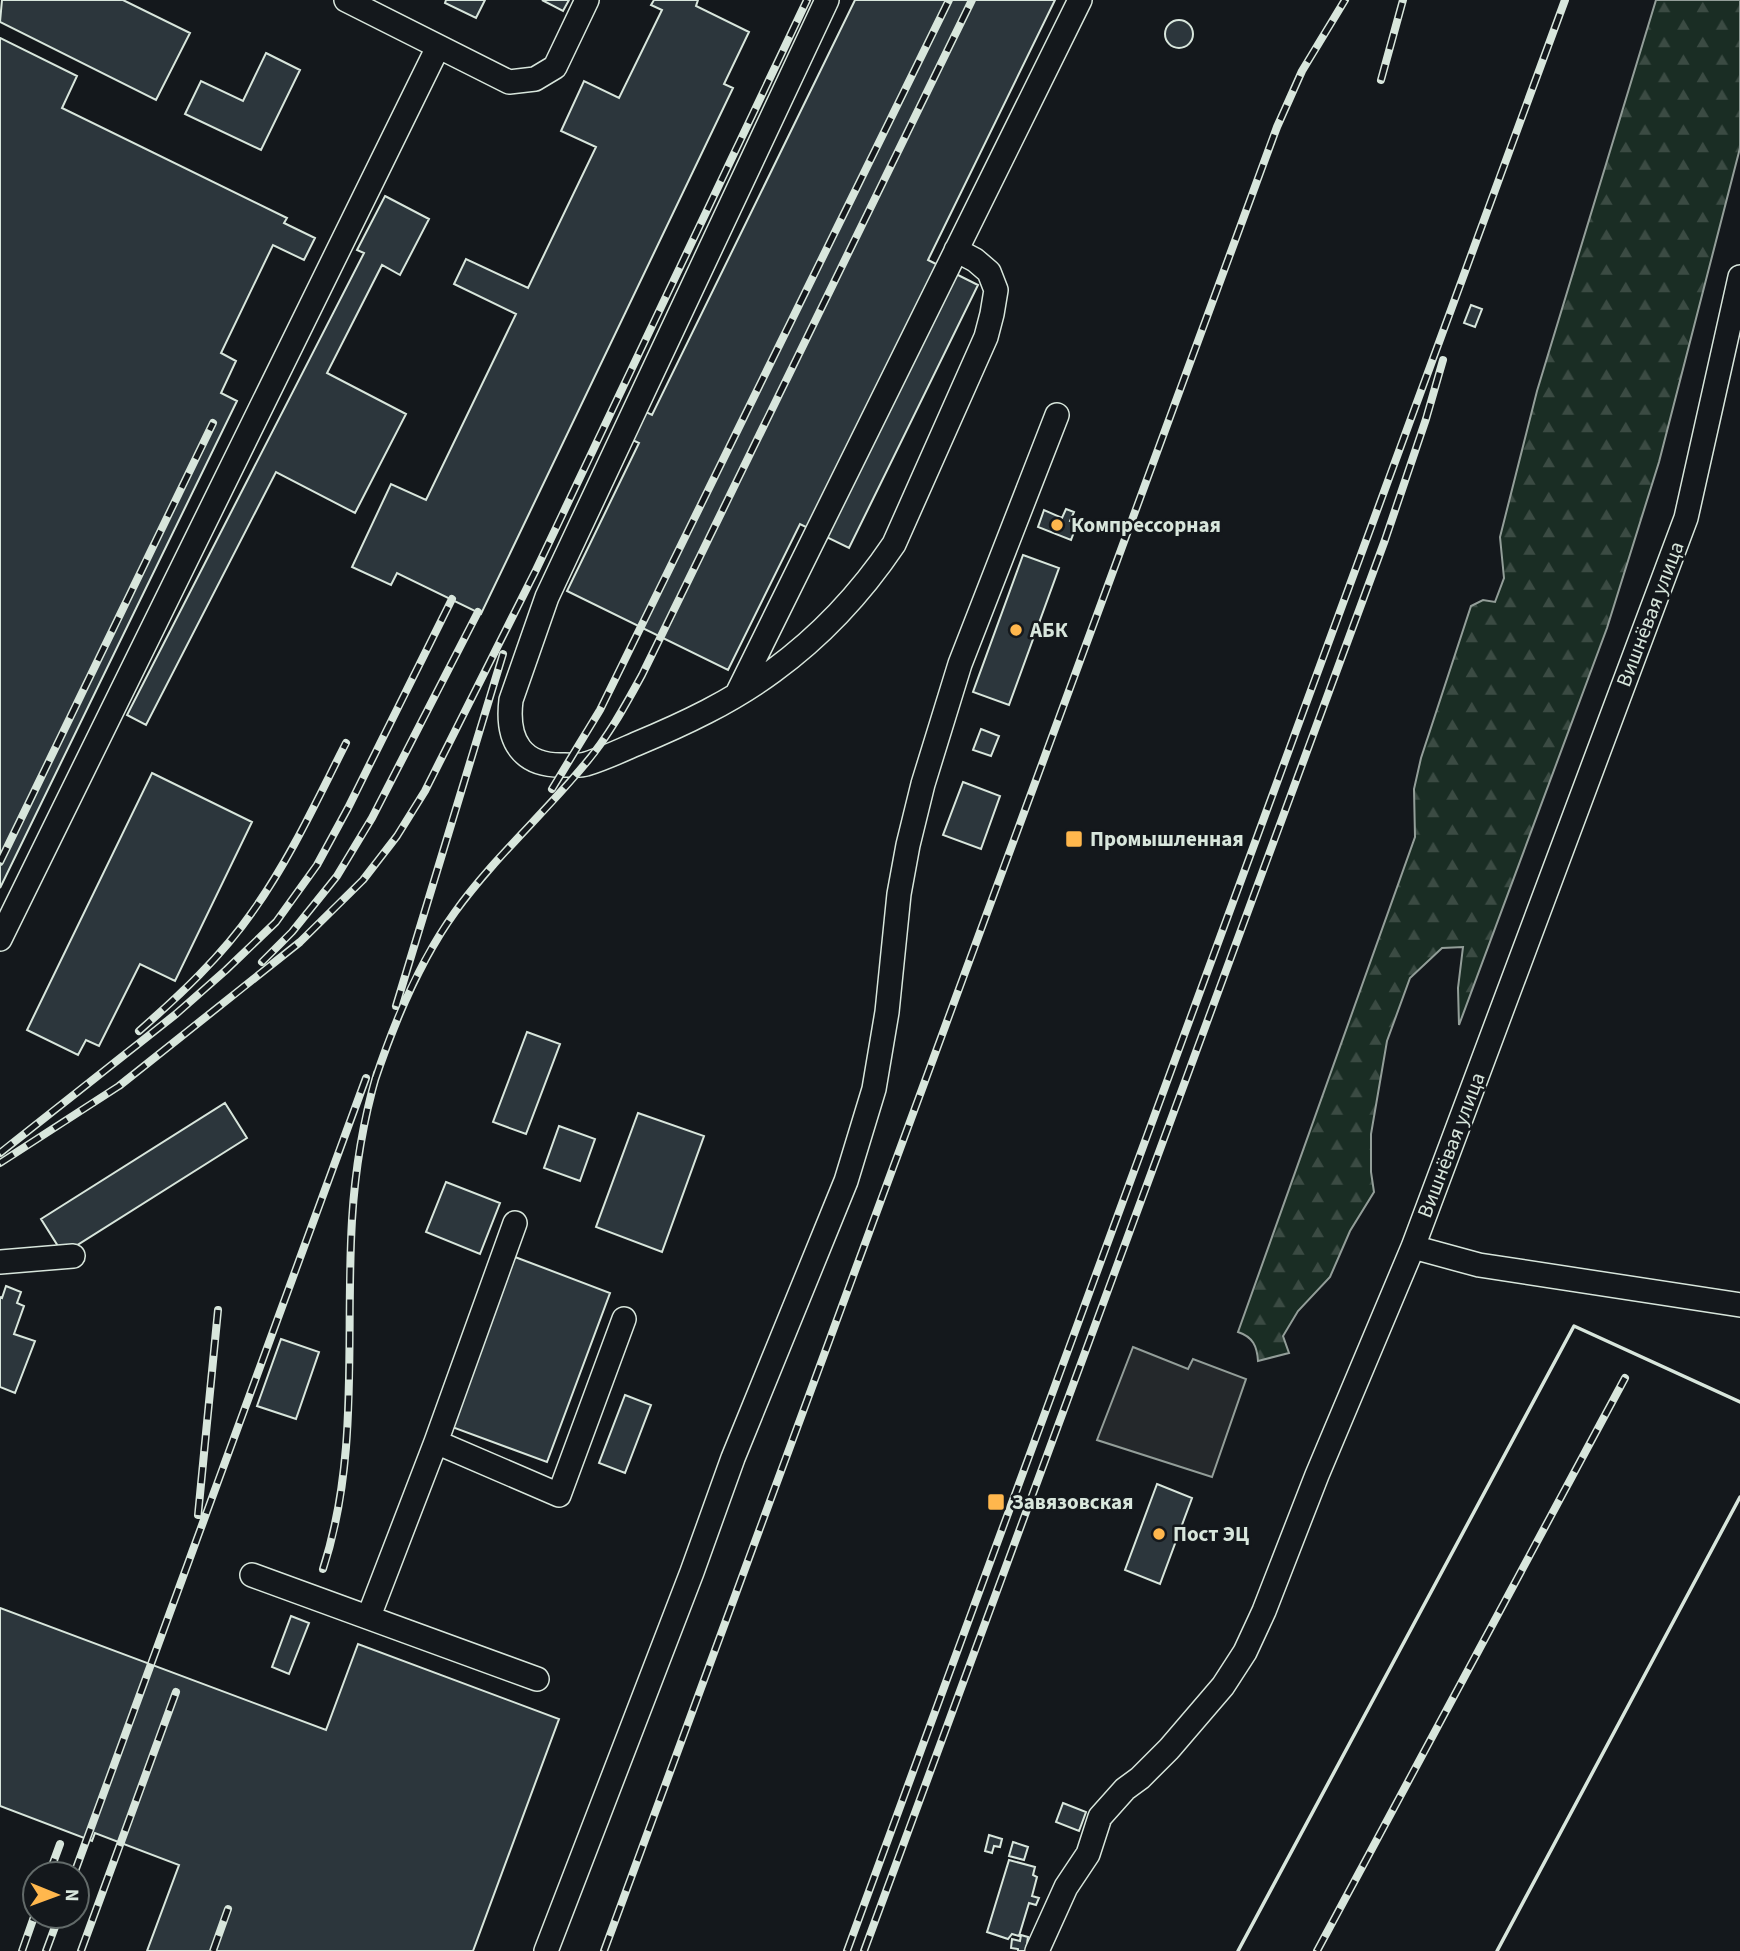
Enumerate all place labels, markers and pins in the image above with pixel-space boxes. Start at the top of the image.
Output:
place label: Компрессорная [1071,510,1221,540]
marker: Компрессорная [1049,517,1065,533]
place label: АБК [1029,615,1069,645]
marker: АБК [1008,622,1024,638]
place label: Промышленная [1090,824,1244,854]
marker: Промышленная [1064,829,1084,849]
place label: Завязовская [1012,1487,1133,1517]
marker: Завязовская [986,1492,1006,1512]
place label: Пост ЭЦ [1173,1519,1249,1549]
marker: Пост ЭЦ [1151,1526,1167,1542]

